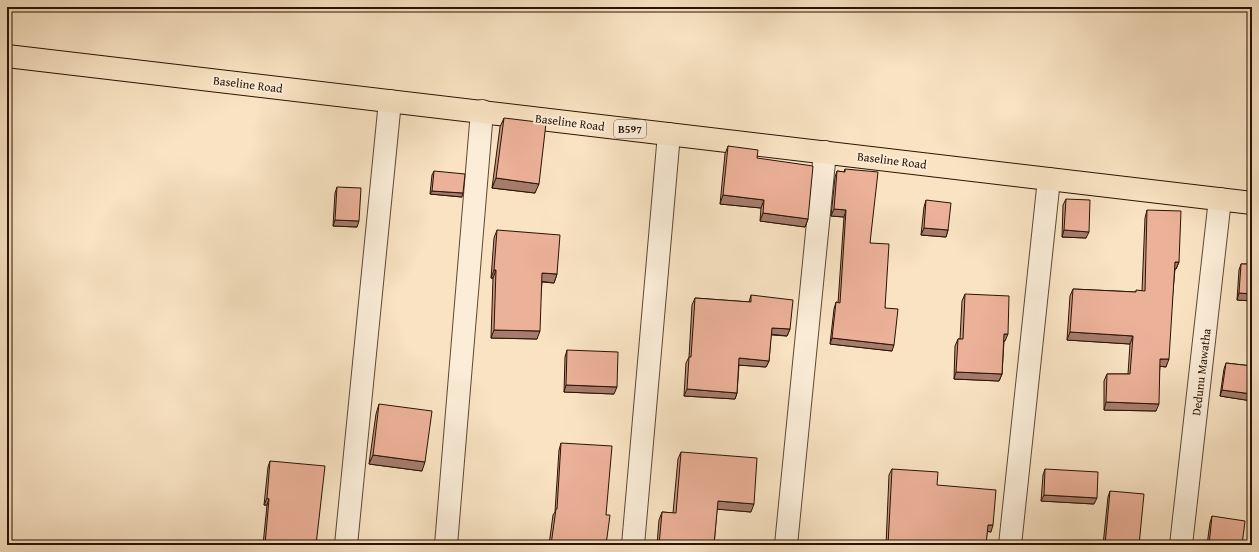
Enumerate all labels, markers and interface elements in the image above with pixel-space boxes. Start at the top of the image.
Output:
street label: Baseline Road [212,71,284,97]
street label: Baseline Road [534,109,606,135]
road number: B597 [614,120,646,138]
street label: Baseline Road [856,147,928,173]
street label: Dedunu Mawatha [1187,327,1215,417]

